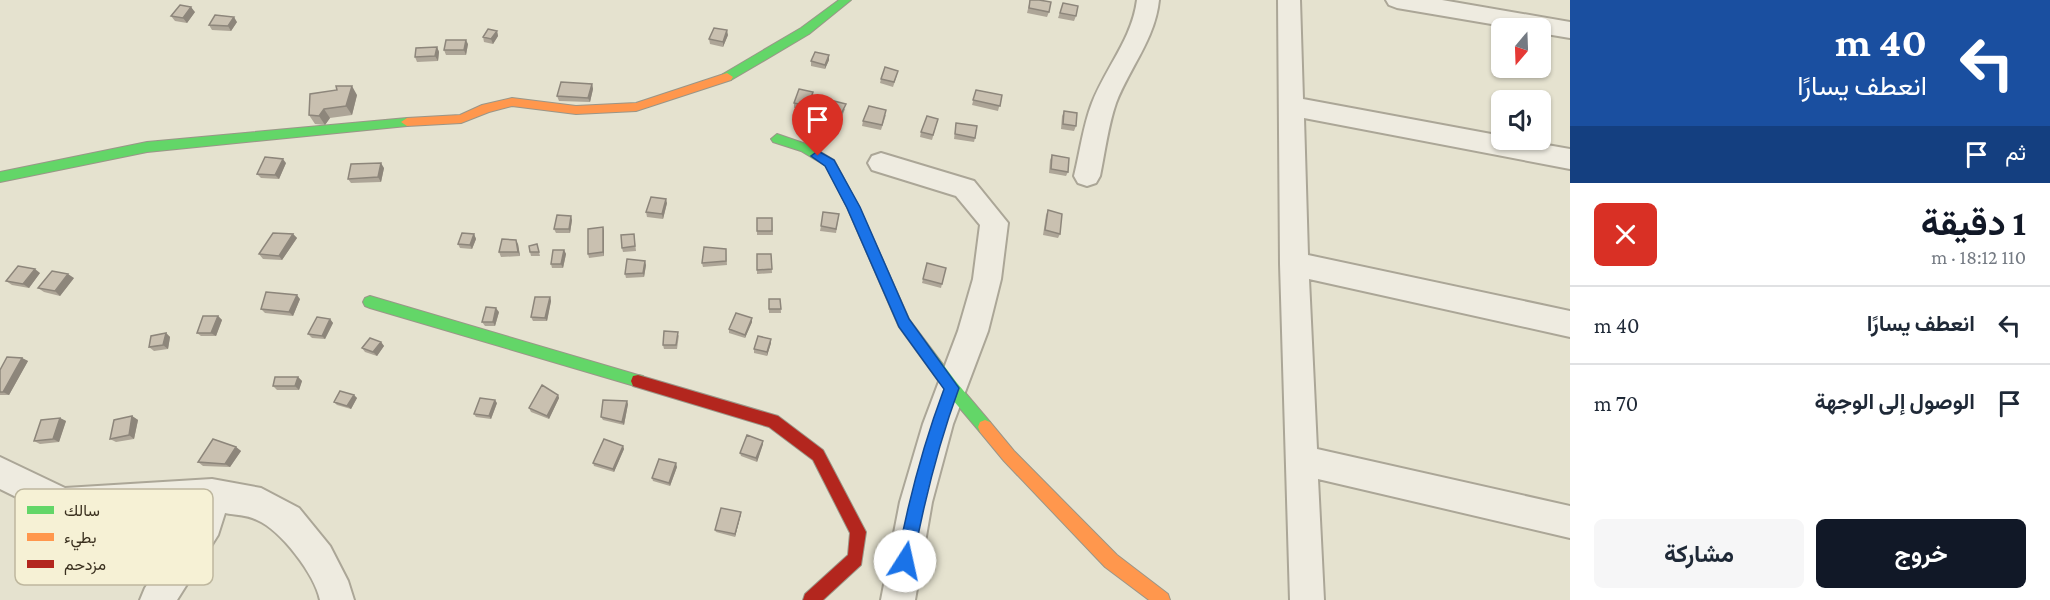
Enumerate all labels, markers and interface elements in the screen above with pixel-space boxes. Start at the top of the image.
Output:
north arrow [1491,18,1551,78]
map controls [1491,18,1551,150]
text: 40 m [1835,18,1927,65]
icon: left [1948,24,2026,102]
text: انعطف يسارًا [1797,71,1927,101]
button: sound [1491,90,1551,150]
pin [792,94,843,156]
icon: arrive [801,103,834,136]
icon: arrive [1960,138,1993,171]
text: ثم [2005,140,2026,165]
button: close [1594,203,1657,266]
text: 1 دقيقة [1921,203,2026,243]
text: 110 m · 18:12 [1931,246,2026,268]
icon: left [1993,309,2026,342]
text: انعطف يسارًا [1867,311,1975,336]
text: 40 m [1594,313,1640,338]
icon: arrive [1993,387,2026,420]
text: الوصول إلى الوجهة [1814,389,1975,414]
text: 70 m [1594,391,1638,416]
legend [15,489,213,585]
text: سالك [64,502,100,519]
button: مشاركة [1594,519,1804,588]
button: خروج [1816,519,2026,588]
text: بطيء [64,529,96,551]
position arrow [873,529,937,593]
text: مزدحم [64,556,106,575]

